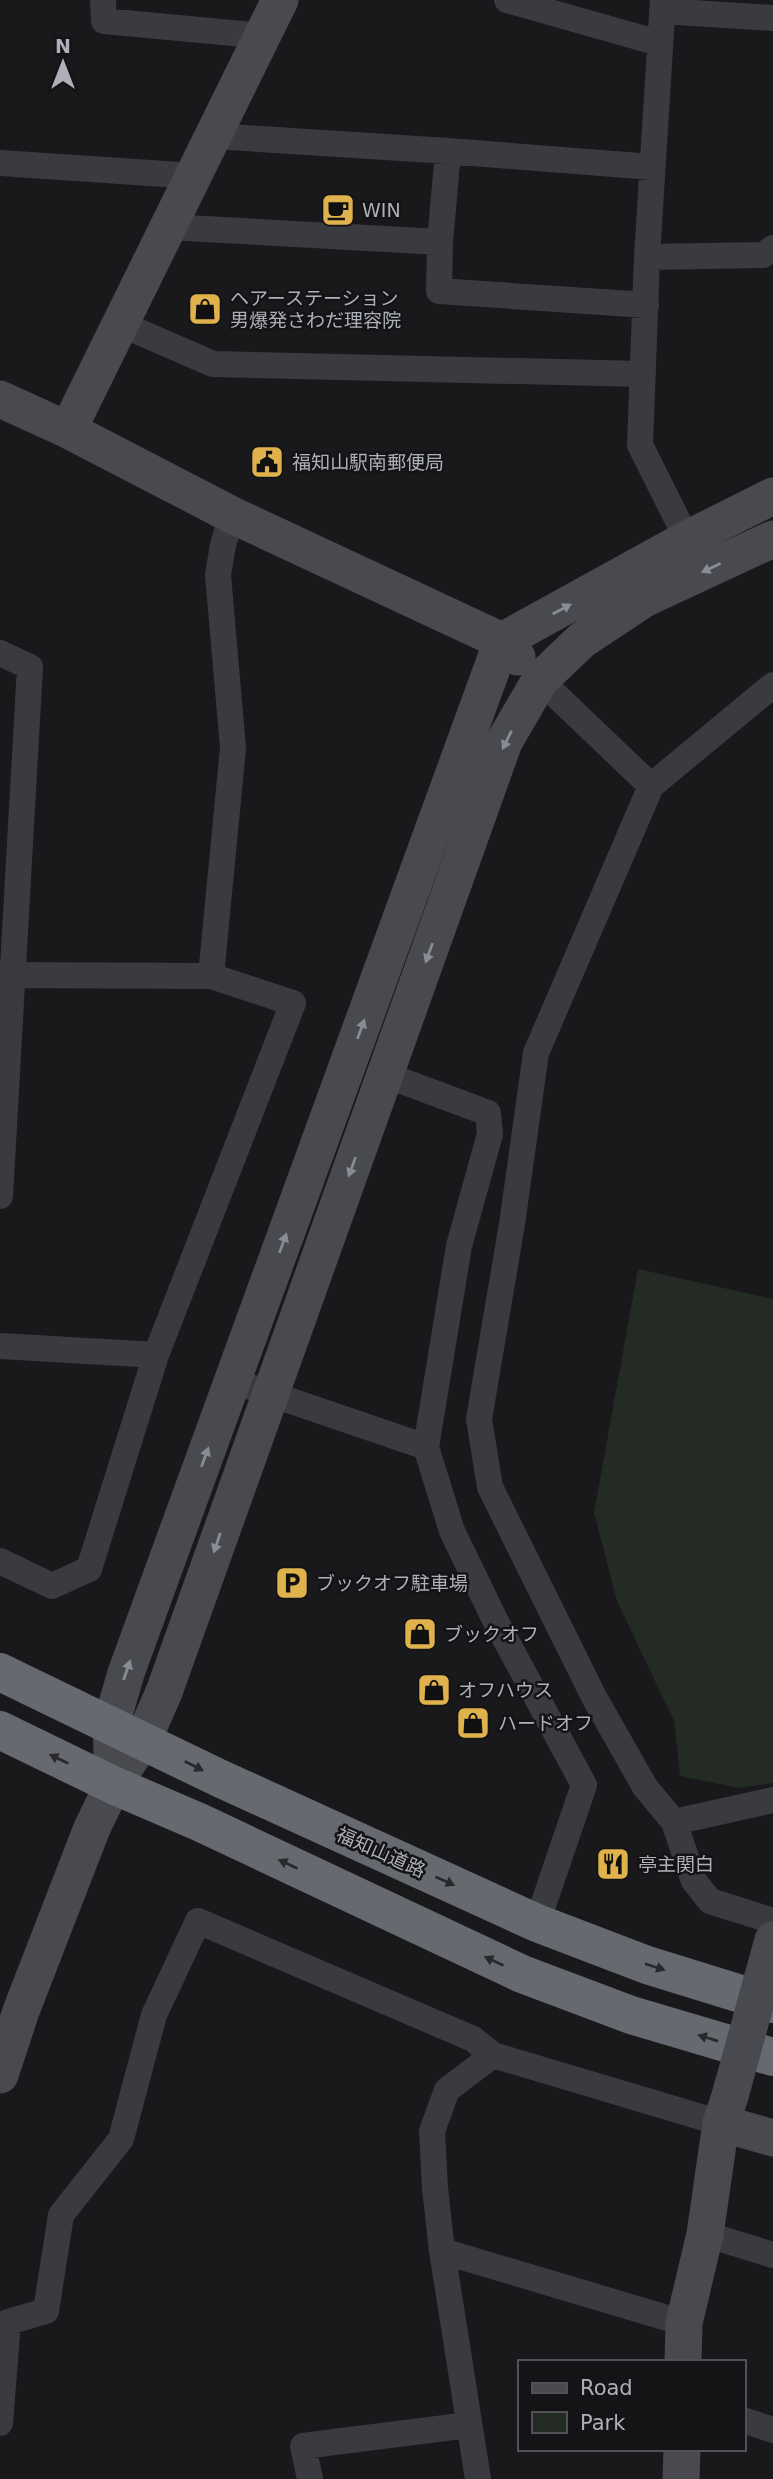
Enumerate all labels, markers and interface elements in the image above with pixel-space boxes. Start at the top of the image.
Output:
north arrow [28,28,98,98]
text: N [55,35,71,57]
cafe icon: WIN [319,191,357,229]
place label: WIN [362,199,401,221]
place label: ヘアーステーション 男爆発さわだ理容院 [230,287,401,331]
shop icon: ヘアーステーション 男爆発さわだ理容院 [186,290,224,328]
public building icon: 福知山駅南郵便局 [248,443,286,481]
place label: 福知山駅南郵便局 [292,451,444,473]
one-way arrow [701,562,721,574]
one-way arrow [552,603,572,614]
one-way arrow [501,730,513,750]
one-way arrow [423,943,434,964]
one-way arrow [356,1019,367,1040]
one-way arrow [346,1157,357,1178]
one-way arrow [278,1232,289,1253]
one-way arrow [200,1446,211,1467]
one-way arrow [211,1532,222,1553]
parking icon: ブックオフ駐車場 [273,1564,311,1602]
place label: ブックオフ駐車場 [316,1572,468,1594]
shop icon: ブックオフ [401,1615,439,1653]
place label: ブックオフ [444,1623,539,1645]
one-way arrow [122,1660,133,1681]
shop icon: オフハウス [415,1671,453,1709]
place label: オフハウス [458,1679,553,1701]
shop icon: ハードオフ [454,1704,492,1742]
place label: ハードオフ [498,1712,593,1734]
one-way arrow [49,1753,69,1764]
one-way arrow [184,1760,204,1771]
street label: 福知山道路 [333,1823,429,1881]
restaurant icon: 亭主関白 [594,1845,632,1883]
place label: 亭主関白 [638,1853,714,1875]
one-way arrow [278,1858,298,1870]
one-way arrow [435,1875,455,1887]
one-way arrow [484,1955,504,1967]
one-way arrow [645,1962,666,1973]
one-way arrow [697,2032,718,2042]
legend [518,2360,745,2451]
text: Road [580,2376,633,2400]
text: Park [580,2411,626,2435]

